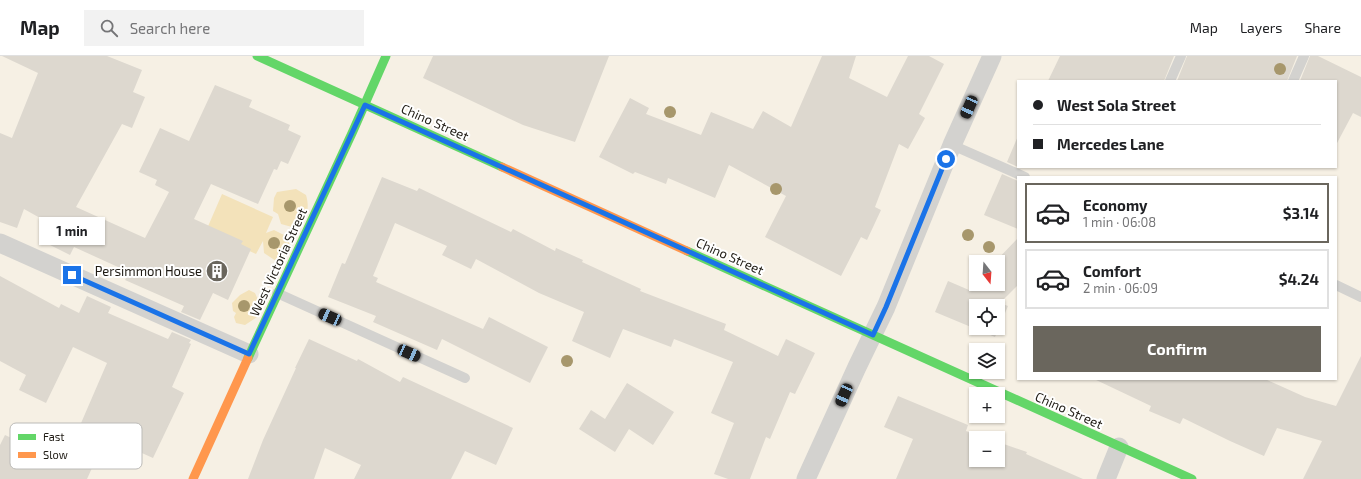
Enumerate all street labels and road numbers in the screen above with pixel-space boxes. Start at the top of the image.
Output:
street label: Chino Street [399,100,471,144]
street label: West Victoria Street [246,205,310,319]
street label: Chino Street [694,234,766,278]
street label: Chino Street [1033,388,1105,432]

